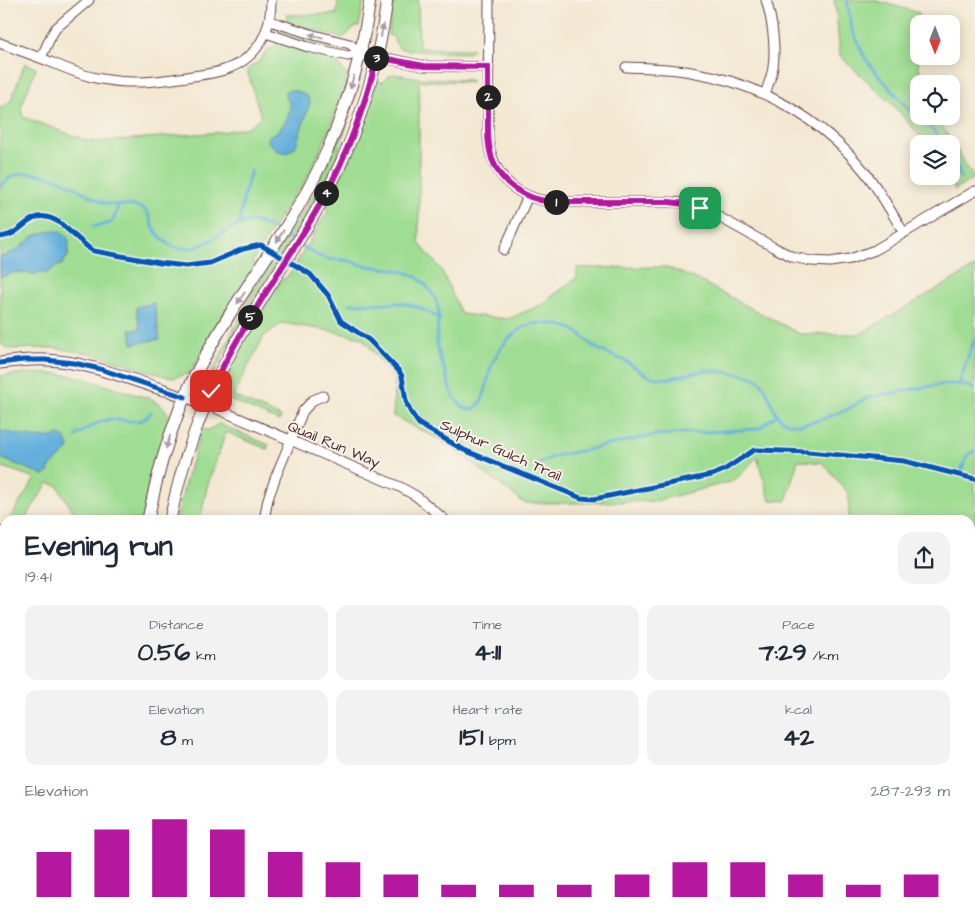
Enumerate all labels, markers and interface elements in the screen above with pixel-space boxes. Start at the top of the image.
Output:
north arrow [910,15,960,65]
map controls [910,15,960,185]
one-way arrow [379,23,387,39]
one-way arrow [309,32,324,40]
pin: 3 [364,46,388,70]
text: 3 [373,48,380,68]
one-way arrow [348,74,356,89]
button: locate [910,75,960,125]
pin: 2 [476,84,500,110]
text: 2 [484,87,493,107]
button: layers [910,135,960,185]
pin: 4 [314,180,338,206]
text: 4 [322,183,331,203]
pin [679,187,721,229]
pin: 1 [544,190,568,214]
text: 1 [556,192,557,212]
icon: arrive [686,194,714,222]
one-way arrow [275,230,284,243]
one-way arrow [236,291,245,304]
pin: 5 [238,304,262,330]
text: 5 [246,307,255,327]
pin [190,370,232,412]
icon: check [197,377,225,405]
street label: Sulphur Gulch Trail [437,414,565,487]
street label: Quail Run Way [284,416,383,474]
one-way arrow [164,435,171,450]
text: Evening run [25,527,173,566]
button: share [898,532,950,584]
text: 19:41 [25,566,52,588]
text: Distance [149,615,204,635]
text: Time [473,615,502,635]
text: Pace [782,615,815,635]
text: 0.56 [138,635,190,670]
text: 4:11 [474,635,501,670]
text: 7:29 [759,635,807,670]
text: km [190,646,215,666]
text: /km [807,646,838,666]
text: Elevation [149,700,204,720]
text: Heart rate [452,700,523,720]
text: kcal [785,700,812,720]
text: 8 [160,720,176,755]
text: 151 [459,720,483,755]
text: 42 [783,720,814,755]
text: m [176,731,193,751]
text: bpm [483,731,516,751]
text: Elevation [25,780,88,802]
text: 287–293 m [870,780,950,802]

